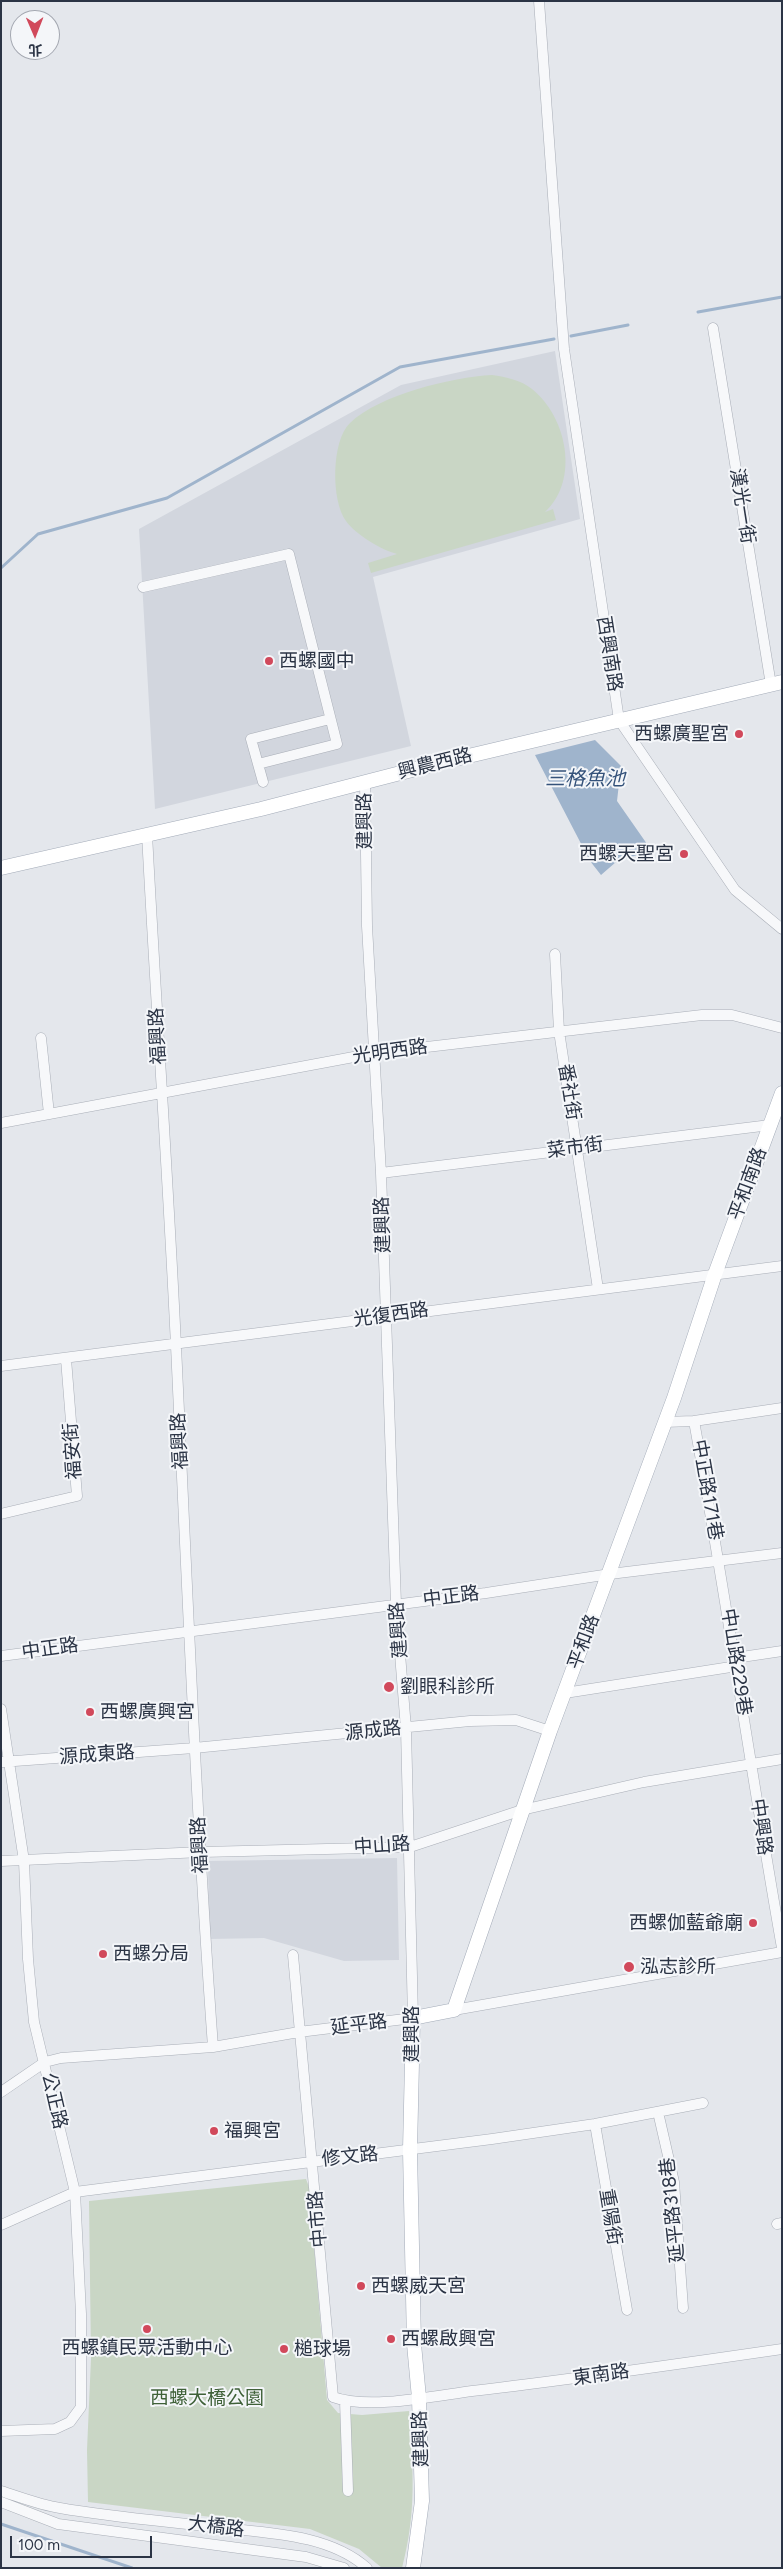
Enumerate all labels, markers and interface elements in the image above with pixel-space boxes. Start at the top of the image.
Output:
north arrow [10,10,60,60]
text: 北 [28,41,42,58]
street label: 漢光一街 [725,467,759,545]
street label: 西興南路 [592,615,626,693]
place label: 西螺國中 [279,650,355,672]
marker: 西螺國中 [263,655,275,667]
place label: 西螺廣聖宮 [634,723,729,745]
marker: 西螺廣聖宮 [733,728,745,740]
street label: 興農西路 [395,744,475,784]
water label: 三格魚池 [545,767,625,791]
street label: 建興路 [353,792,377,850]
place label: 西螺天聖宮 [579,843,674,865]
marker: 西螺天聖宮 [678,848,690,860]
street label: 福興路 [145,1007,171,1065]
street label: 光明西路 [351,1035,429,1069]
street label: 番社街 [553,1062,585,1122]
street label: 菜市街 [545,1133,605,1163]
street label: 平和南路 [724,1144,772,1224]
street label: 建興路 [371,1196,395,1254]
street label: 光復西路 [352,1298,430,1332]
street label: 福興路 [167,1412,193,1470]
street label: 福安街 [60,1422,86,1480]
street label: 中正路171巷 [687,1438,727,1542]
street label: 中正路 [421,1582,481,1612]
street label: 建興路 [386,1601,412,1659]
street label: 中山路229巷 [716,1607,756,1717]
street label: 平和路 [564,1611,604,1673]
street label: 中正路 [20,1634,80,1664]
place label: 劉眼科診所 [400,1676,495,1698]
marker: 劉眼科診所 [382,1680,396,1694]
place label: 西螺廣興宮 [100,1701,195,1723]
marker: 西螺廣興宮 [84,1706,96,1718]
street label: 源成路 [343,1717,403,1745]
street label: 源成東路 [58,1741,136,1769]
street label: 中興路 [746,1797,776,1857]
street label: 福興路 [187,1816,213,1874]
street label: 中山路 [353,1833,411,1859]
place label: 西螺伽藍爺廟 [629,1912,743,1934]
marker: 西螺伽藍爺廟 [747,1917,759,1929]
place label: 西螺分局 [113,1943,189,1965]
marker: 西螺分局 [97,1948,109,1960]
place label: 泓志診所 [640,1956,716,1978]
marker: 泓志診所 [622,1960,636,1974]
street label: 建興路 [401,2006,423,2062]
street label: 延平路 [329,2010,389,2040]
street label: 公正路 [36,2071,72,2131]
place label: 福興宮 [224,2120,281,2142]
marker: 福興宮 [208,2125,220,2137]
street label: 修文路 [320,2143,380,2171]
street label: 延平路318巷 [656,2156,690,2264]
street label: 重陽街 [594,2187,626,2247]
street label: 中市路 [304,2190,332,2248]
place label: 西螺威天宮 [371,2275,466,2297]
marker: 西螺威天宮 [355,2280,367,2292]
marker: 西螺鎮民眾活動中心 [141,2323,153,2335]
place label: 西螺啟興宮 [401,2328,496,2350]
marker: 西螺啟興宮 [385,2333,397,2345]
place label: 西螺鎮民眾活動中心 [62,2337,232,2359]
place label: 槌球場 [294,2338,351,2360]
marker: 槌球場 [278,2343,290,2355]
street label: 東南路 [571,2360,631,2390]
park label: 西螺大橋公園 [150,2387,264,2409]
street label: 建興路 [409,2410,433,2468]
street label: 大橋路 [186,2512,246,2542]
scale bar [12,2526,155,2558]
text: 100 m [18,2536,60,2554]

